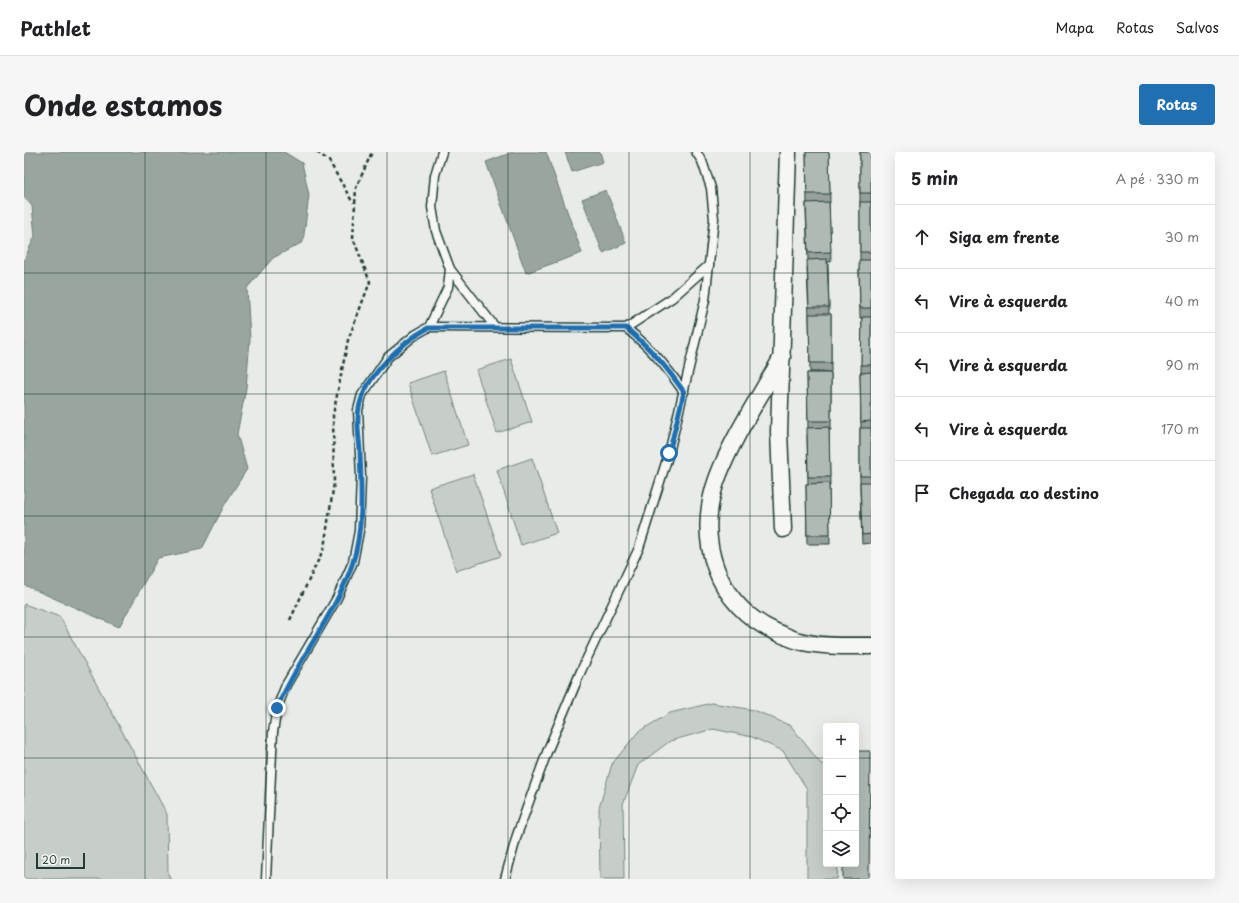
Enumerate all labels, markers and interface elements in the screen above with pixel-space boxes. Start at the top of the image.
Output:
text: Pathlet [20,14,91,42]
text: Mapa [1055,17,1094,38]
text: Rotas [1116,17,1154,38]
text: Salvos [1176,17,1219,38]
text: Onde estamos [24,83,223,126]
button: Rotas [1139,84,1215,125]
text: 5 min [911,165,958,191]
text: A pé · 330 m [1116,169,1199,188]
text: Siga em frente [949,225,1059,248]
icon: ahead [911,226,933,248]
text: 30 m [1165,227,1199,246]
text: Vire à esquerda [949,289,1068,312]
icon: left [911,290,933,312]
text: 40 m [1165,291,1199,310]
text: Vire à esquerda [949,353,1068,376]
icon: left [911,354,933,376]
text: 90 m [1166,355,1199,374]
text: Vire à esquerda [949,417,1068,440]
icon: left [911,418,933,440]
text: 170 m [1161,419,1199,438]
route start [660,444,678,462]
text: Chegada ao destino [949,481,1099,504]
icon: arrive [911,482,933,504]
route end [268,699,286,717]
map controls [823,723,859,867]
button: + [823,723,859,759]
button: − [823,759,859,795]
button: locate [823,795,859,831]
button: layers [823,831,859,867]
scale bar [36,851,85,870]
text: 20 m [42,851,70,868]

